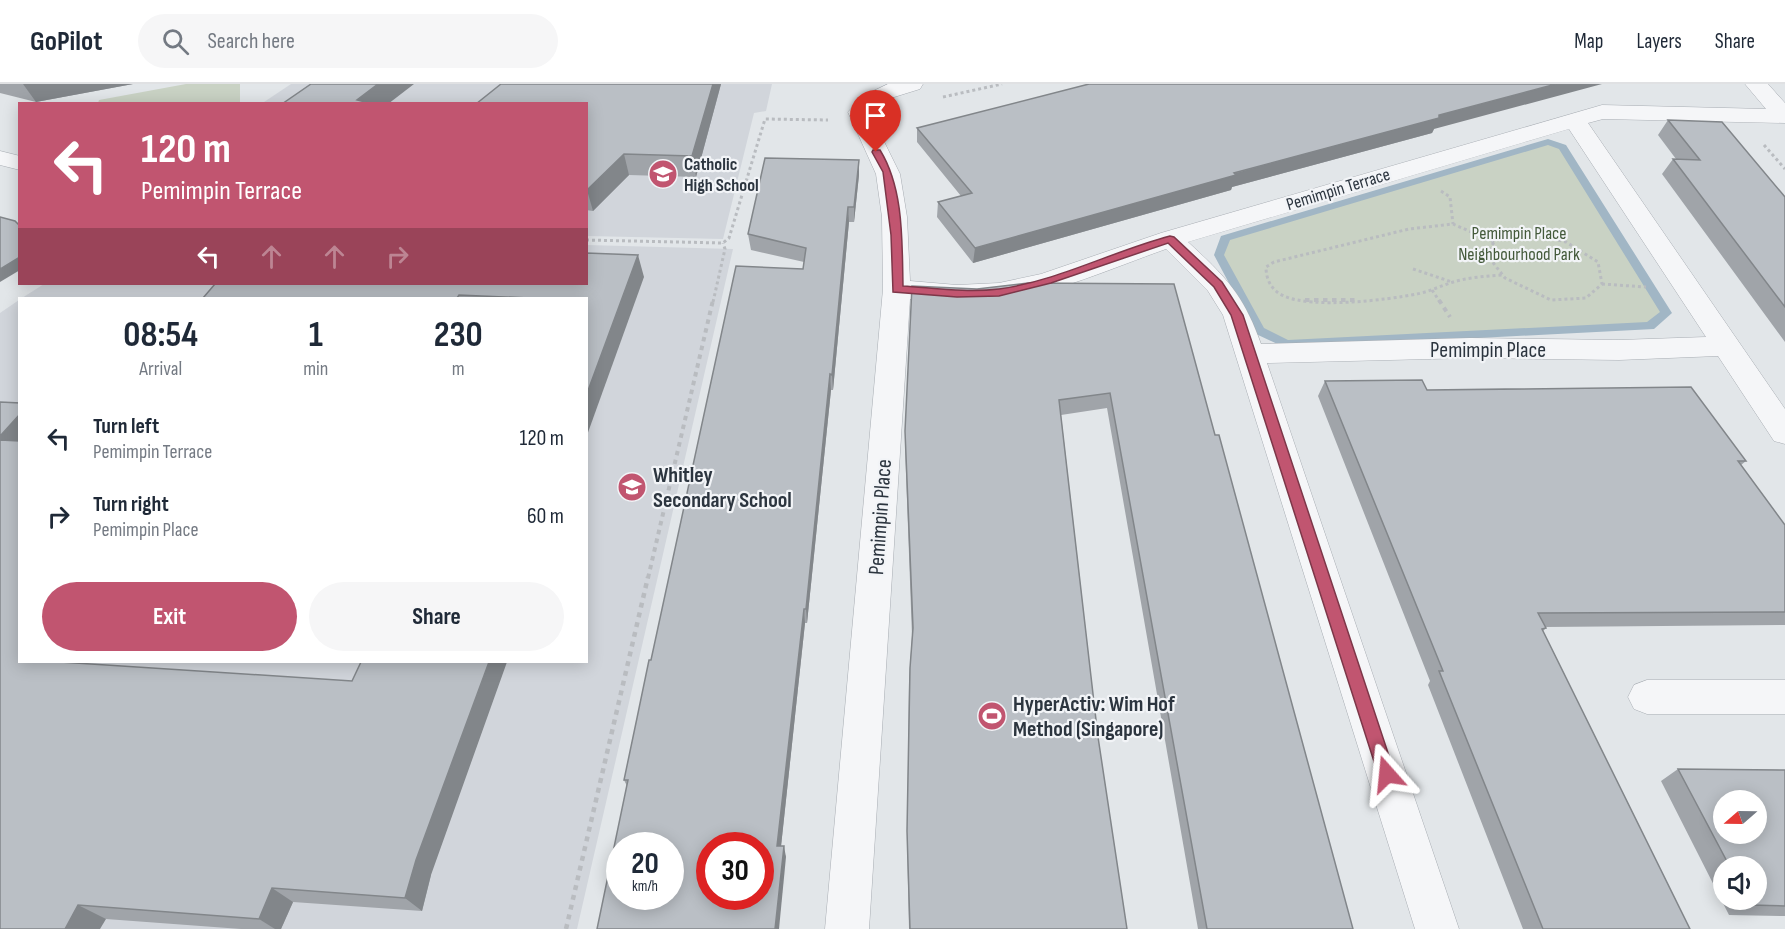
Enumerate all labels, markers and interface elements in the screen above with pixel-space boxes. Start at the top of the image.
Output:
search box [138,14,558,68]
text: GoPilot [30,25,102,58]
icon: search [159,25,192,58]
text: Search here [207,28,295,55]
text: Map [1574,29,1603,54]
text: Layers [1636,29,1682,54]
text: Share [1715,29,1755,54]
pin [850,90,901,152]
icon: arrive [859,99,892,132]
text: 120 m [141,124,231,175]
icon: left [42,126,120,204]
place label: Catholic High School [684,154,759,196]
school or university icon: Catholic High School [647,158,679,190]
street label: Pemimpin Terrace [1284,164,1393,215]
text: Pemimpin Terrace [141,175,302,207]
park label: Pemimpin Place Neighbourhood Park [1458,223,1580,265]
icon: left [192,240,225,273]
icon: ahead [255,240,288,273]
icon: ahead [318,240,351,273]
icon: right [381,240,414,273]
text: 08:54 [123,314,198,357]
text: 1 [309,314,323,357]
text: 230 [434,314,483,357]
street label: Pemimpin Place [1430,337,1546,364]
text: Arrival [139,357,182,381]
text: min [303,357,328,381]
text: m [452,357,465,381]
text: Turn left [93,413,159,440]
icon: left [42,422,75,455]
text: 120 m [520,425,564,452]
text: Pemimpin Terrace [93,440,212,464]
street label: Pemimpin Place [863,458,898,576]
place label: Whitley Secondary School [653,462,792,514]
school or university icon: Whitley Secondary School [616,471,648,503]
text: Turn right [93,491,169,518]
icon: right [42,500,75,533]
text: 60 m [527,503,564,530]
text: Pemimpin Place [93,518,198,542]
button: Exit [42,582,297,651]
button: Share [309,582,564,651]
place label: HyperActiv: Wim Hof Method (Singapore) [1013,691,1176,743]
sports icon: HyperActiv: Wim Hof Method (Singapore) [976,700,1008,732]
position arrow [1355,742,1419,806]
north arrow [1713,790,1767,844]
map controls [1713,790,1767,910]
speed limit sign: 30 [696,832,774,910]
text: 20 [631,846,659,882]
button: sound [1713,856,1767,910]
text: km/h [632,877,658,896]

